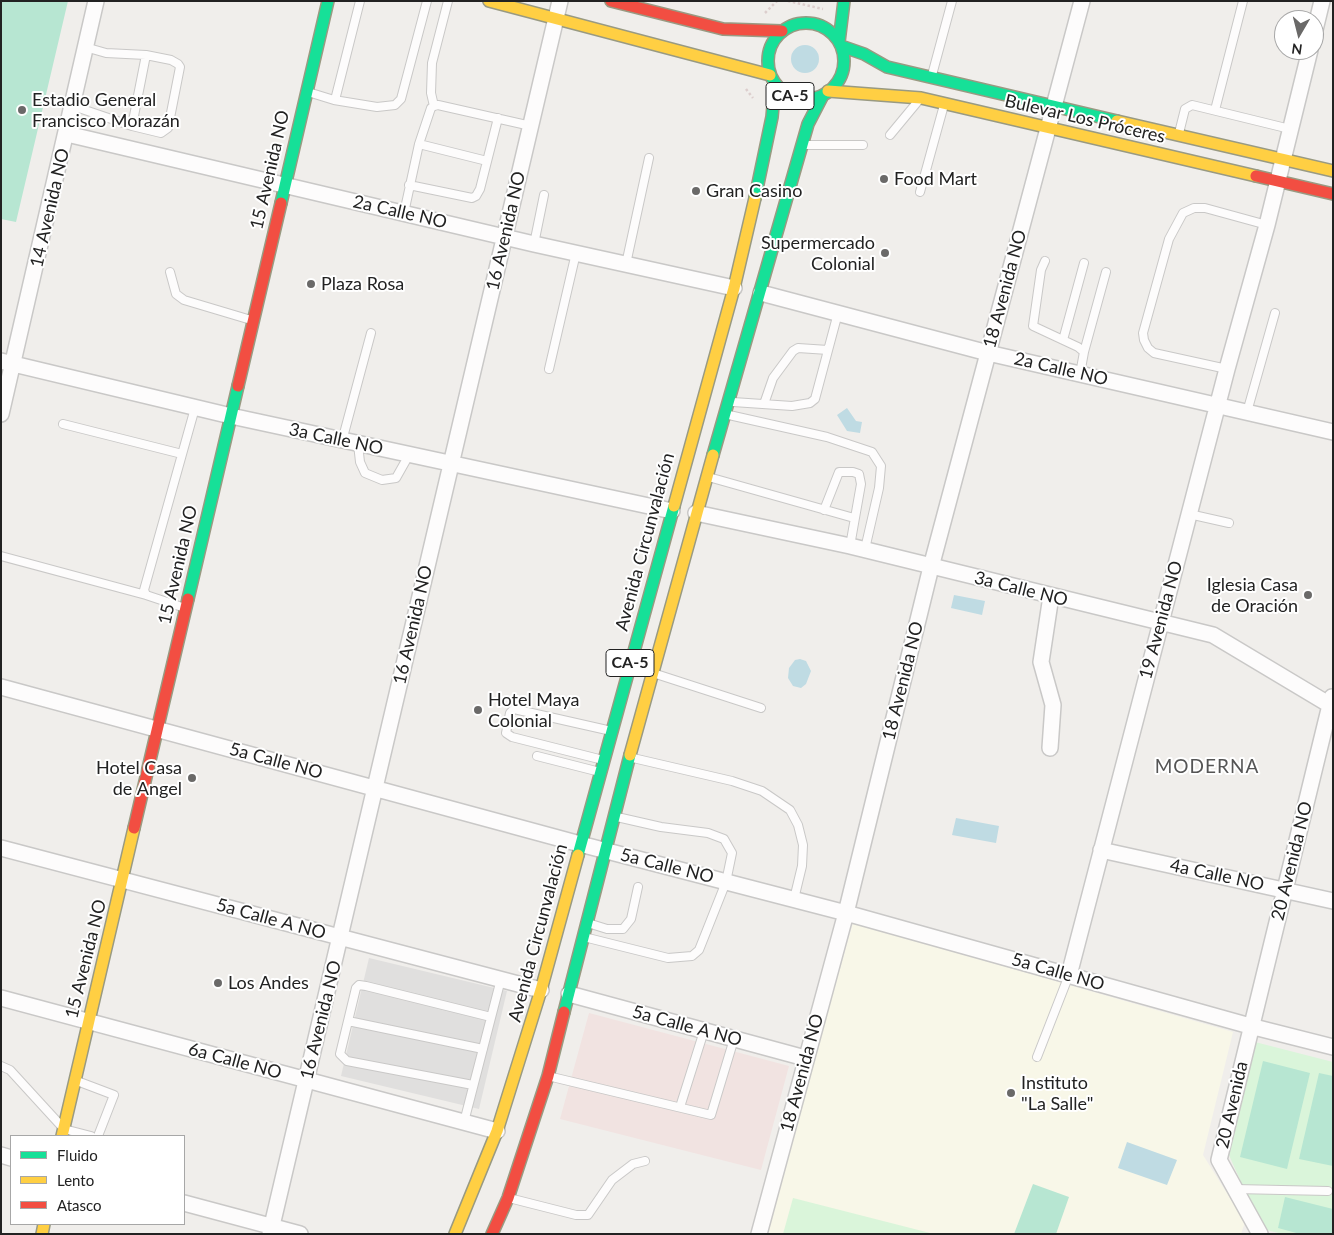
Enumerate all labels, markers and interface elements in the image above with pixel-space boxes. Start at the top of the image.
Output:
north arrow [1274,10,1324,60]
text: N [1290,40,1304,59]
road number: CA-5 [766,82,814,110]
place label: Estadio General Francisco Morazán [32,89,180,132]
street label: Bulevar Los Próceres [1003,90,1167,148]
marker: Estadio General Francisco Morazán [16,104,28,116]
street label: 15 Avenida NO [246,108,294,232]
street label: 14 Avenida NO [26,146,74,270]
place label: Food Mart [894,168,977,190]
street label: 16 Avenida NO [482,169,530,293]
marker: Food Mart [878,173,890,185]
place label: Gran Casino [706,180,802,202]
marker: Gran Casino [690,185,702,197]
street label: 2a Calle NO [351,191,449,233]
street label: 18 Avenida NO [979,227,1031,351]
place label: Supermercado Colonial [761,232,875,274]
marker: Supermercado Colonial [879,247,891,259]
place label: Plaza Rosa [321,273,404,295]
marker: Plaza Rosa [305,278,317,290]
street label: 2a Calle NO [1012,348,1110,390]
street label: 3a Calle NO [287,418,385,460]
street label: Avenida Circunvalación [611,451,679,633]
street label: 15 Avenida NO [154,503,202,627]
street label: 19 Avenida NO [1135,558,1187,682]
street label: 16 Avenida NO [389,563,437,687]
street label: 3a Calle NO [972,567,1070,611]
place label: Iglesia Casa de Oración [1207,574,1298,616]
marker: Iglesia Casa de Oración [1302,589,1314,601]
street label: 18 Avenida NO [878,619,928,743]
road number: CA-5 [606,650,654,676]
place label: Hotel Maya Colonial [488,689,579,732]
marker: Hotel Maya Colonial [472,704,484,716]
street label: 5a Calle NO [227,738,325,784]
district label: MODERNA [1154,756,1260,778]
place label: Hotel Casa de Angel [96,757,182,800]
marker: Hotel Casa de Angel [186,772,198,784]
street label: 20 Avenida NO [1267,799,1317,923]
street label: Avenida Circunvalación [504,842,572,1024]
street label: 5a Calle NO [618,844,716,888]
street label: 4a Calle NO [1168,854,1266,896]
street label: 5a Calle A NO [214,894,328,944]
street label: 15 Avenida NO [61,897,111,1021]
street label: 5a Calle NO [1009,948,1107,996]
street label: 16 Avenida NO [296,958,346,1082]
place label: Los Andes [228,972,309,994]
marker: Los Andes [212,977,224,989]
street label: 5a Calle A NO [630,1001,744,1051]
street label: 18 Avenida NO [776,1011,828,1135]
street label: 6a Calle NO [186,1038,284,1084]
street label: 20 Avenida [1211,1059,1253,1151]
place label: Instituto "La Salle" [1021,1072,1093,1114]
marker: Instituto "La Salle" [1005,1087,1017,1099]
legend [10,1135,185,1225]
text: Fluido [57,1146,98,1164]
text: Lento [57,1171,94,1189]
text: Atasco [57,1196,102,1214]

